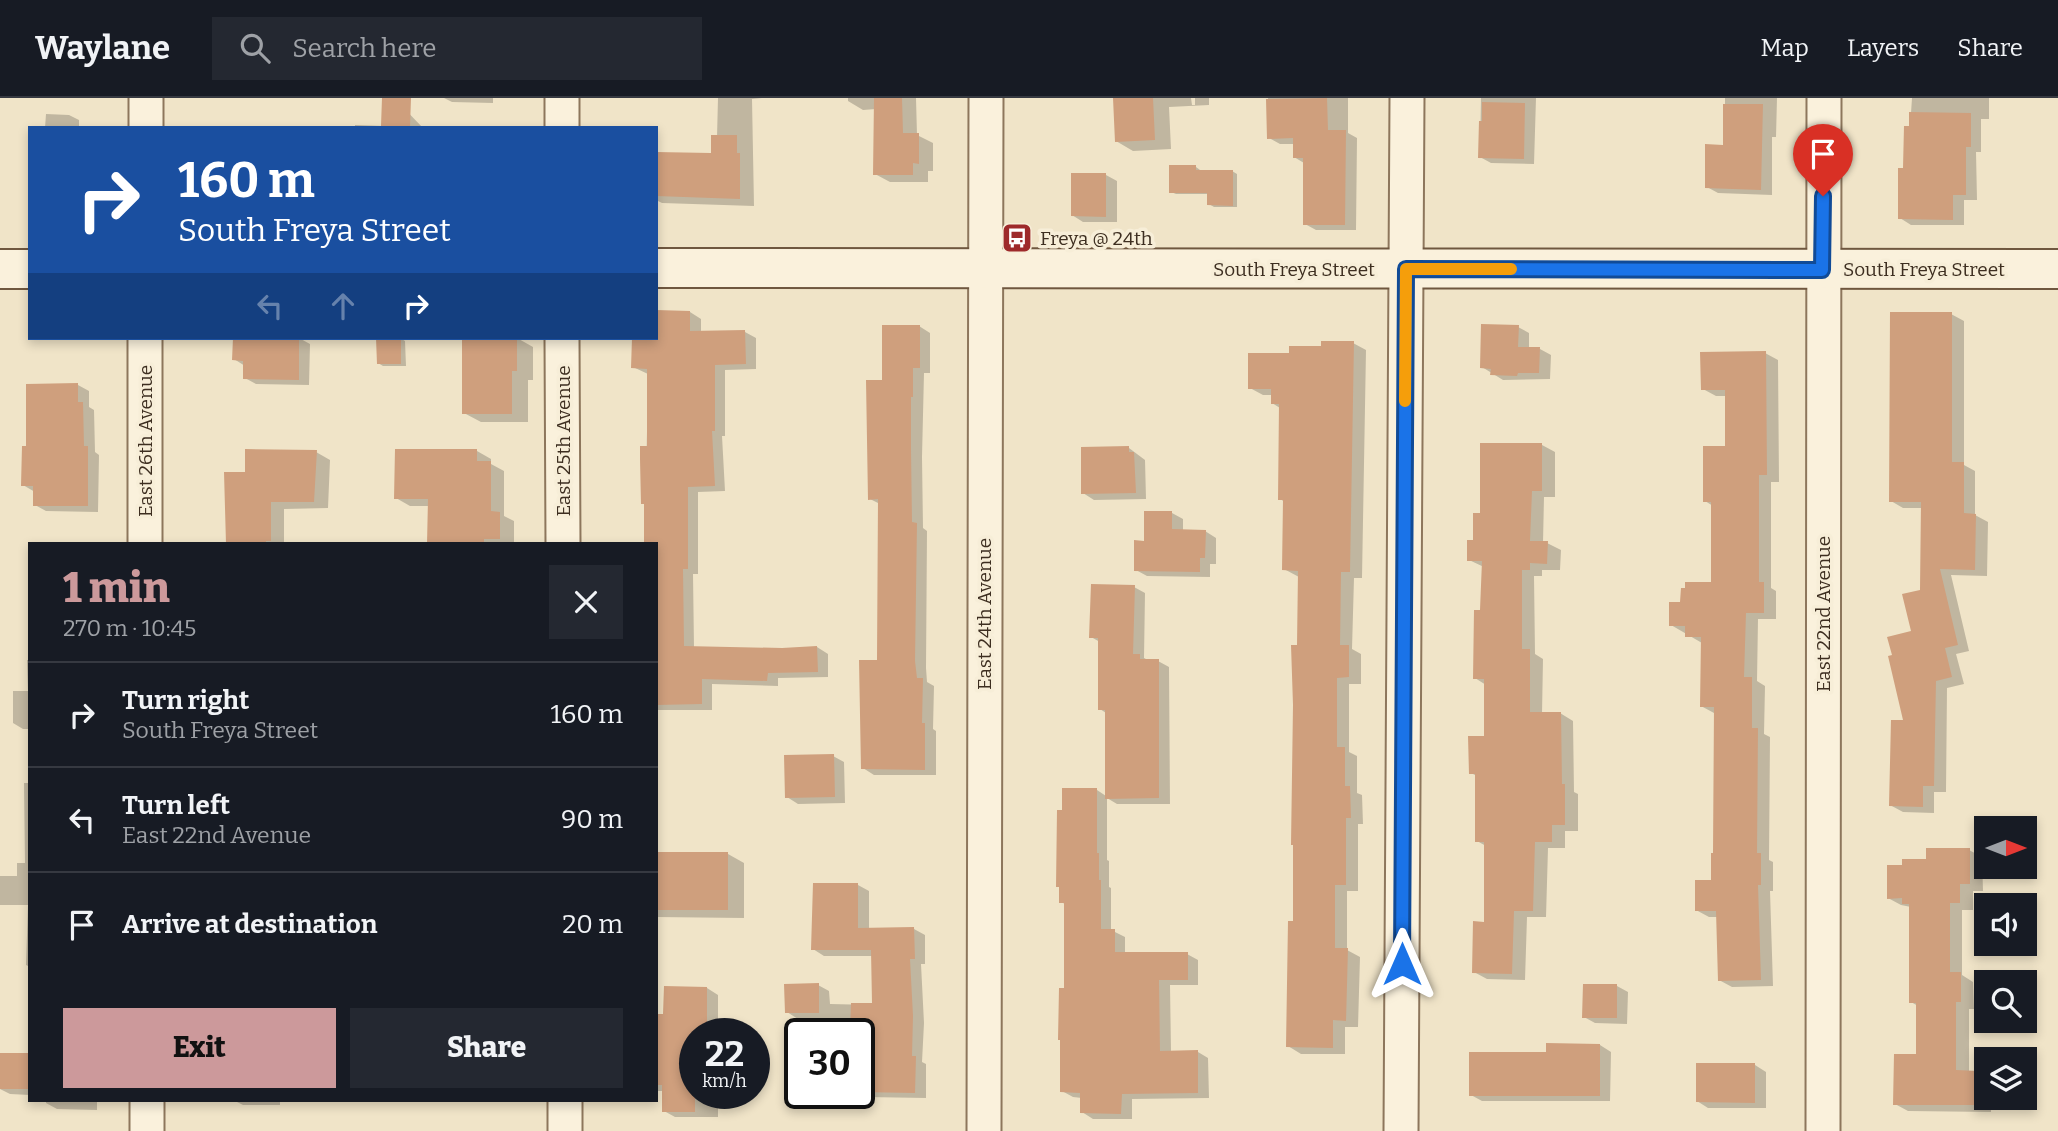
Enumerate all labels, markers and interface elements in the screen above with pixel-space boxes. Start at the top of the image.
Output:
search box [212,17,702,80]
text: Waylane [35,28,170,68]
icon: search [236,29,274,67]
text: Search here [292,33,437,64]
text: Map [1761,34,1809,62]
text: Layers [1847,34,1919,62]
text: Share [1957,34,2023,62]
pin [1793,124,1853,196]
icon: arrive [1804,135,1842,173]
text: 160 m [178,151,315,210]
icon: right [63,154,154,245]
text: South Freya Street [178,211,451,249]
bus stop icon: Freya @ 24th [1000,221,1034,255]
place label: Freya @ 24th [1040,227,1153,250]
street label: South Freya Street [1213,258,1375,281]
street label: South Freya Street [1843,258,2005,281]
icon: left [251,287,289,325]
icon: ahead [324,287,362,325]
icon: right [397,287,435,325]
street label: East 26th Avenue [134,365,157,517]
street label: East 25th Avenue [552,365,575,517]
street label: East 22nd Avenue [1812,536,1835,692]
street label: East 24th Avenue [973,538,996,690]
text: 1 min [63,563,170,613]
button: close [549,565,623,639]
text: 270 m · 10:45 [63,614,196,642]
text: Turn right [122,685,249,716]
icon: right [63,696,101,734]
text: 160 m [551,699,623,730]
text: South Freya Street [122,716,318,744]
text: Turn left [122,790,230,821]
icon: left [63,801,101,839]
text: 90 m [561,804,623,835]
north arrow [1974,816,2037,878]
map controls [1974,816,2037,1110]
text: East 22nd Avenue [122,821,311,849]
button: sound [1974,893,2037,956]
icon: arrive [63,906,101,944]
text: Arrive at destination [122,909,377,940]
text: 20 m [562,909,623,940]
position arrow [1365,927,1439,1001]
button: search [1974,970,2037,1033]
button: Exit [63,1008,336,1088]
button: Share [350,1008,623,1088]
speed limit sign: 30 [784,1018,875,1109]
text: 22 [705,1033,744,1075]
button: layers [1974,1047,2037,1110]
text: km/h [702,1070,747,1092]

